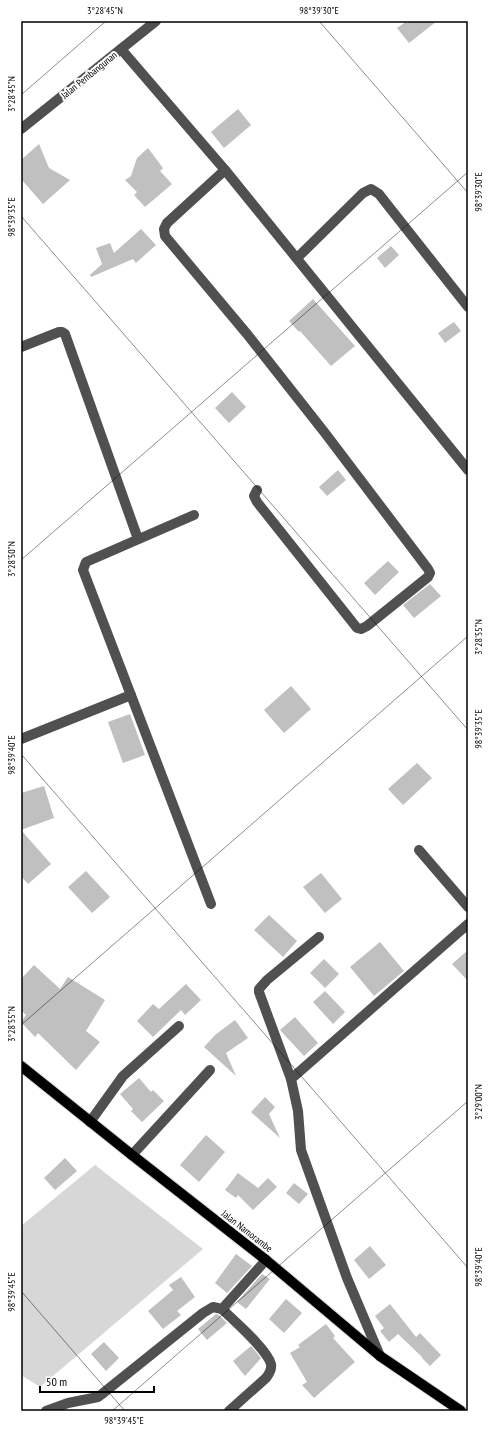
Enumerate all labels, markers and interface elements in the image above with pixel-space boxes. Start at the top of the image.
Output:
text: 3°28'45"N [87,4,123,17]
text: 98°39'30"E [299,4,339,17]
street label: Jalan Pembangunan [58,48,120,102]
text: 3°28'45"N [5,76,18,112]
text: 98°39'30"E [472,172,485,212]
text: 98°39'35"E [5,197,18,237]
text: 3°28'50"N [5,541,18,577]
text: 3°28'55"N [472,619,485,655]
text: 98°39'35"E [472,709,485,749]
text: 98°39'40"E [5,735,18,775]
text: 3°28'55"N [5,1006,18,1042]
text: 3°29'00"N [472,1084,485,1120]
street label: Jalan Namorambe [218,1206,275,1255]
text: 98°39'40"E [472,1247,485,1287]
text: 98°39'45"E [5,1272,18,1312]
scale bar [40,1368,154,1394]
text: 50 m [46,1374,67,1389]
text: 98°39'45"E [104,1414,144,1427]

